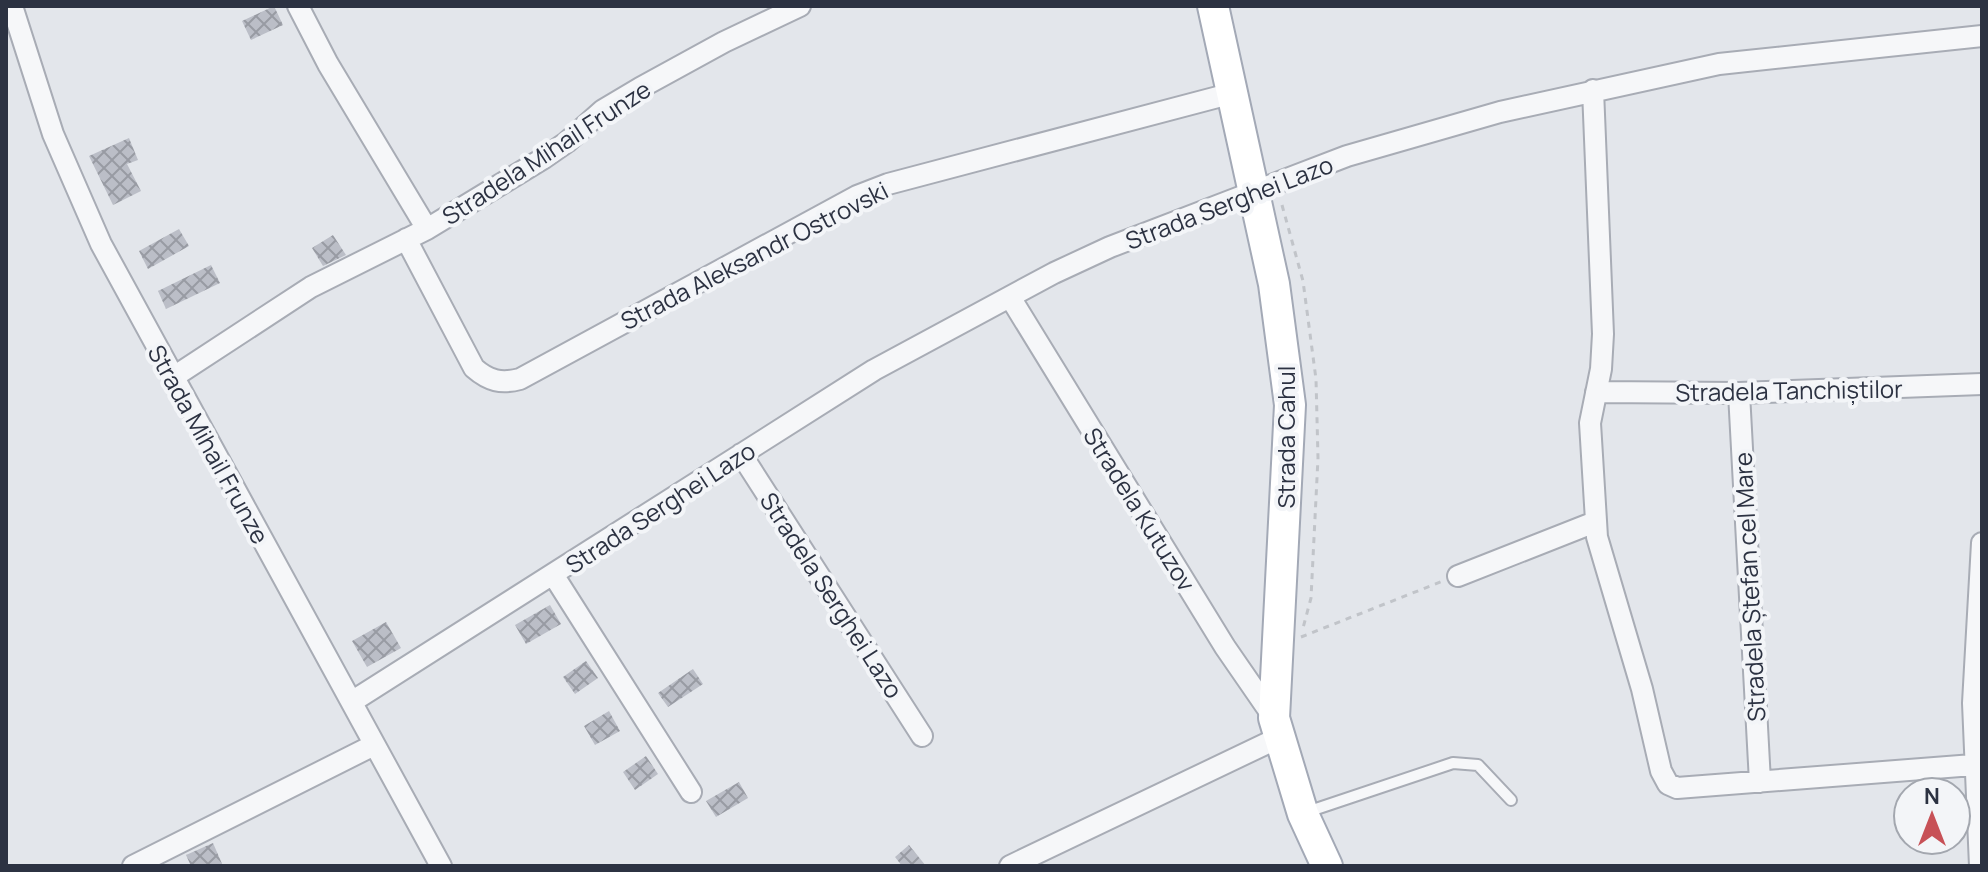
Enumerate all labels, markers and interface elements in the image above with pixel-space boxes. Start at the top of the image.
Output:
street label: Stradela Mihail Frunze [435,72,657,232]
street label: Strada Serghei Lazo [1121,147,1337,257]
street label: Strada Aleksandr Ostrovski [615,173,893,337]
street label: Strada Mihail Frunze [141,339,277,549]
street label: Strada Cahul [1269,366,1302,508]
street label: Stradela Tanchiștilor [1675,372,1903,408]
street label: Stradela Kutuzov [1076,421,1204,597]
street label: Strada Serghei Lazo [559,433,761,581]
street label: Stradela Ștefan cel Mare [1725,451,1773,723]
street label: Stradela Serghei Lazo [753,486,911,704]
north arrow [1892,776,1972,856]
text: N [1924,781,1940,811]

